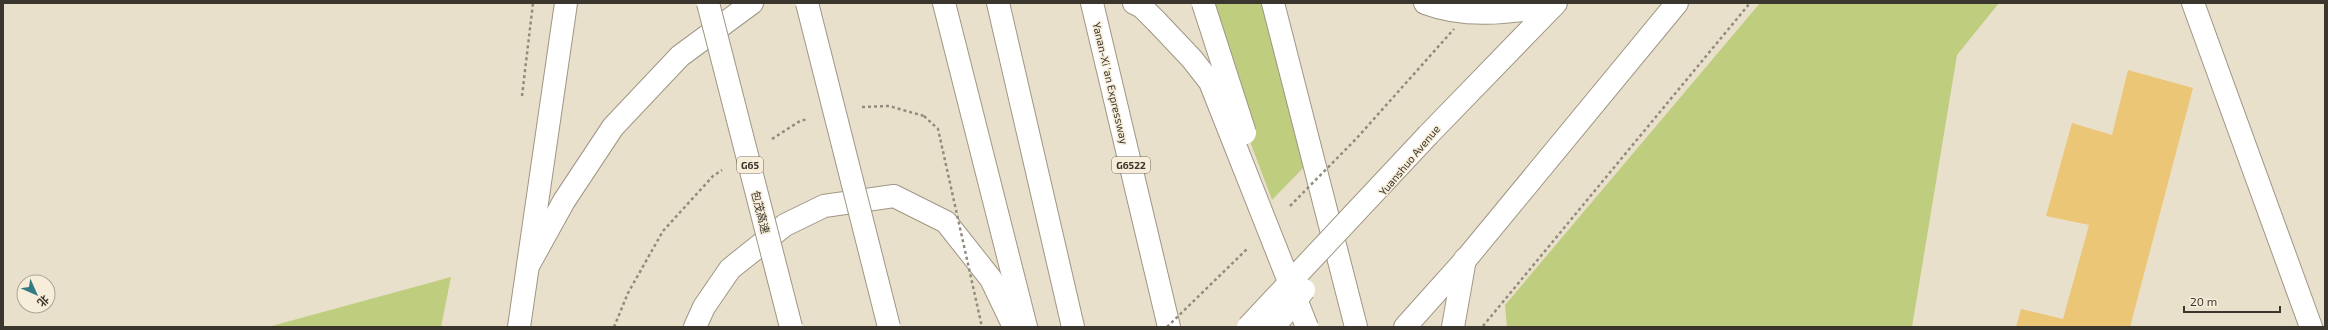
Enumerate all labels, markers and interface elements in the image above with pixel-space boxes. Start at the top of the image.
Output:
street label: Yanan-Xi 'an Expressway [1091,21,1131,145]
street label: Yuanshuo Avenue [1376,122,1442,198]
road number: G65 [737,157,763,173]
road number: G6522 [1112,157,1150,173]
street label: 包茂高速 [749,189,773,235]
north arrow [16,274,56,314]
scale bar [2184,288,2280,314]
text: 北 [35,293,52,310]
text: 20 m [2190,294,2217,308]

